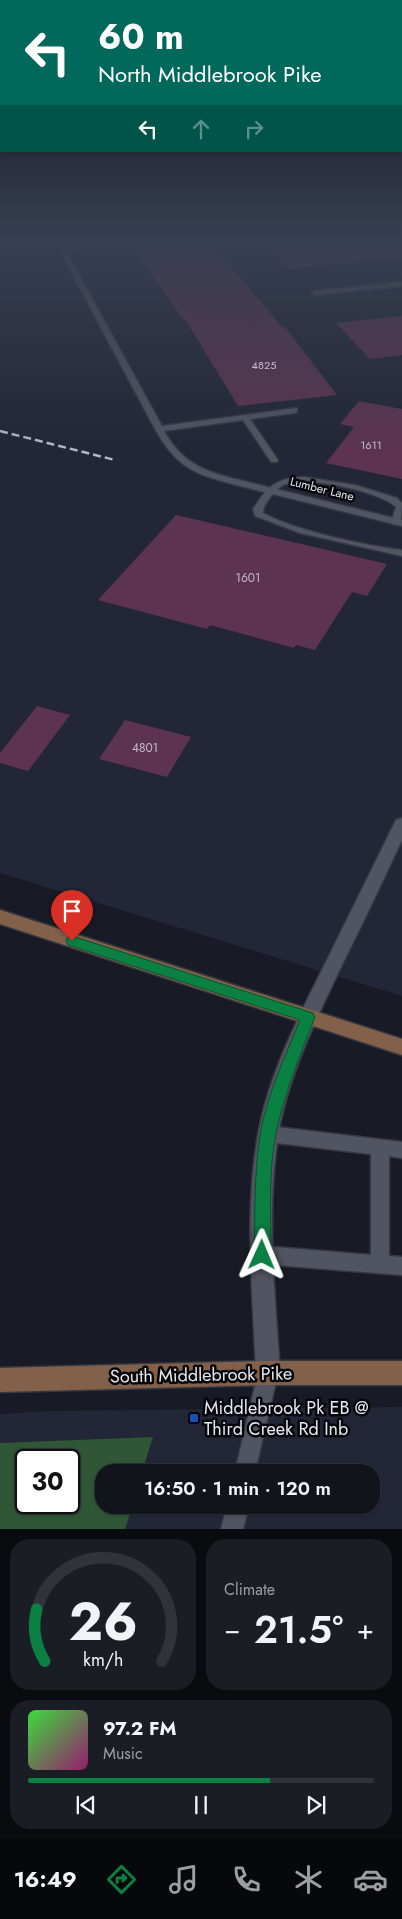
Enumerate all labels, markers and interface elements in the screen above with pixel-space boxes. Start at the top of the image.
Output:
text: 60 m [98,12,184,62]
icon: left [15,20,80,85]
text: North Middlebrook Pike [98,58,322,90]
icon: left [134,115,162,143]
icon: ahead [187,115,215,143]
icon: right [240,115,268,143]
house number: 4825 [252,357,276,373]
house number: 1611 [360,437,382,453]
street label: Lumber Lane [288,472,356,506]
house number: 1601 [236,569,260,587]
house number: 4801 [132,739,158,757]
pin [51,890,93,941]
icon: arrive [58,897,86,925]
position arrow [235,1228,287,1280]
street label: South Middlebrook Pike [110,1360,292,1390]
place label: Middlebrook Pk EB @ Third Creek Rd Inb [204,1395,369,1442]
marker: Middlebrook Pk EB @ Third Creek Rd Inb [188,1412,200,1424]
speed limit sign: 30 [15,1449,80,1514]
text: 16:50 · 1 min · 120 m [144,1475,331,1502]
text: Climate [224,1578,275,1601]
text: 26 [69,1584,137,1660]
text: 21.5° [254,1602,343,1657]
text: − [224,1609,241,1650]
text: + [357,1609,374,1650]
text: km/h [83,1647,123,1673]
text: 97.2 FM [103,1715,176,1742]
text: Music [103,1742,143,1765]
icon: previous [72,1791,100,1819]
icon: pause [187,1791,215,1819]
icon: next [302,1791,330,1819]
icon: directions [104,1862,139,1897]
icon: music [166,1862,201,1897]
icon: phone [229,1862,264,1897]
icon: climate [291,1862,326,1897]
icon: car [353,1862,388,1897]
text: 16:49 [14,1863,77,1895]

